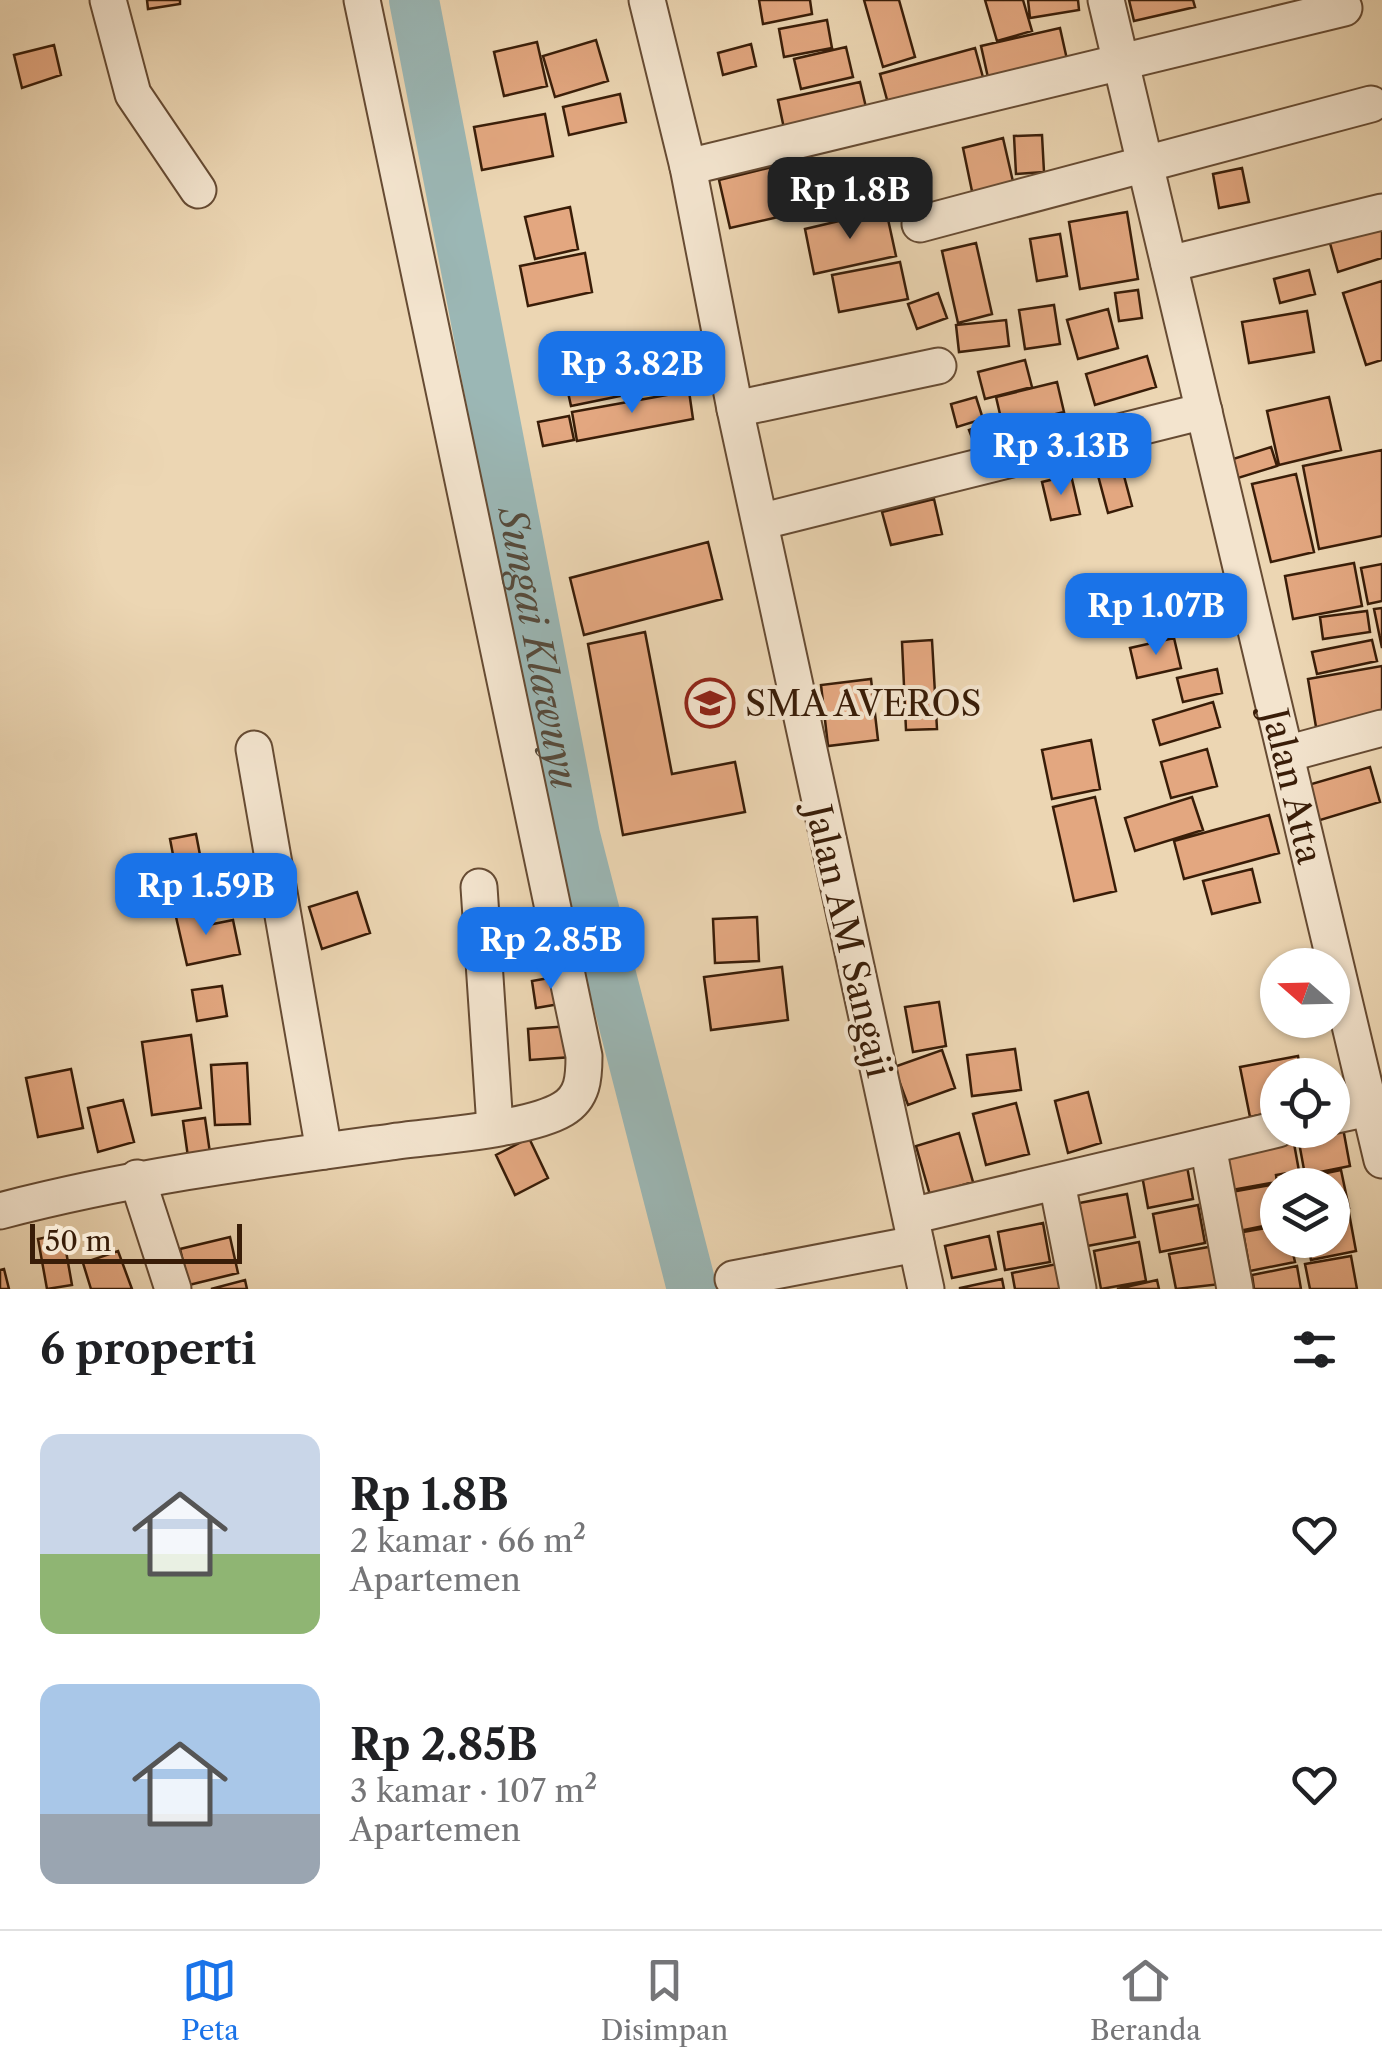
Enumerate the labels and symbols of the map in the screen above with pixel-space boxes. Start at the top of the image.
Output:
pin: Rp 1.8B [758,157,942,242]
pin: Rp 3.82B [529,331,735,416]
pin: Rp 3.13B [958,413,1164,498]
water label: Sungai Klawuyu [488,501,589,794]
pin: Rp 1.07B [1053,573,1259,658]
school or university icon: SMA AVEROS [684,677,736,729]
place label: SMA AVEROS [745,682,982,725]
street label: Jalan Atta [1253,699,1332,868]
street label: Jalan AM Sangaji [796,796,901,1081]
pin: Rp 1.59B [103,853,309,938]
pin: Rp 2.85B [448,907,654,992]
north arrow [1260,948,1350,1038]
scale bar [30,1219,242,1264]

